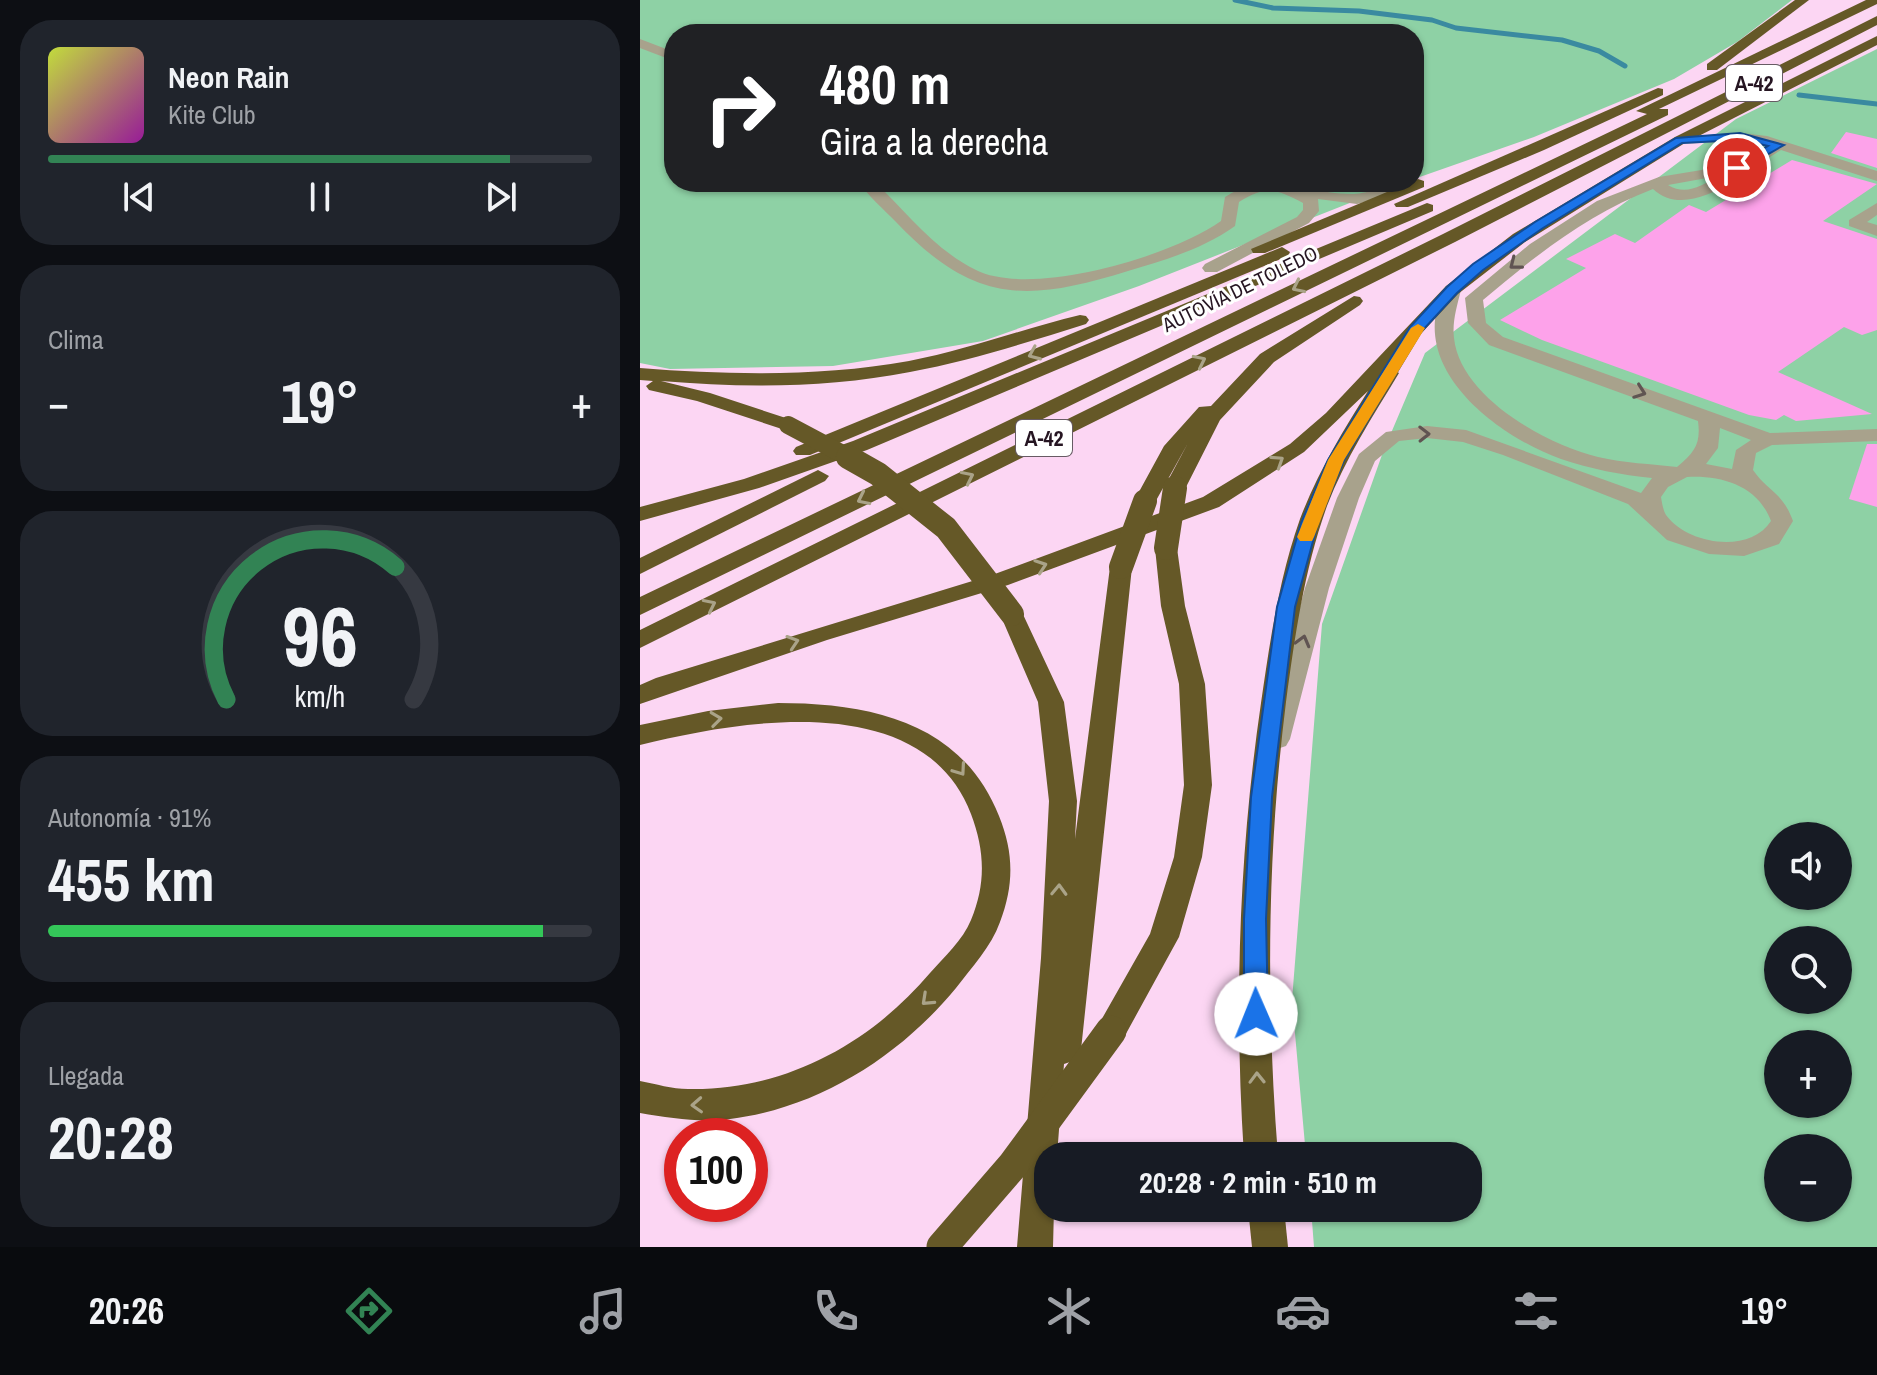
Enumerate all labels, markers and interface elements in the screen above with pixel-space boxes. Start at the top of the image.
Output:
text: 480 m [820,46,950,121]
icon: right [688,56,792,160]
text: Neon Rain [168,57,290,97]
road number: A-42 [1726,65,1782,101]
text: Kite Club [168,97,256,132]
text: Gira a la derecha [820,118,1048,166]
pin [1703,134,1771,202]
icon: arrive [1715,146,1759,190]
icon: previous [117,175,161,219]
icon: pause [298,175,342,219]
icon: next [479,175,523,219]
street label: AUTOVÍA DE TOLEDO [1157,239,1322,338]
one-way arrow [1509,254,1524,268]
one-way arrow [1292,277,1307,293]
text: Clima [48,322,104,357]
one-way arrow [1028,345,1042,361]
one-way arrow [1192,355,1207,370]
text: 19° [281,361,359,442]
text: − [48,372,69,432]
text: + [571,372,592,432]
one-way arrow [1632,383,1646,399]
road number: A-42 [1016,420,1072,456]
one-way arrow [1418,425,1431,442]
one-way arrow [1269,455,1284,470]
one-way arrow [959,471,974,486]
one-way arrow [857,490,872,505]
one-way arrow [1034,559,1048,575]
text: 96 [282,579,358,691]
one-way arrow [701,599,716,615]
one-way arrow [1294,634,1310,648]
one-way arrow [786,635,799,651]
text: km/h [295,677,345,716]
one-way arrow [710,710,723,727]
one-way arrow [950,762,965,776]
text: Autonomía · 91% [48,800,212,835]
map controls [1764,822,1852,1222]
button: sound [1764,822,1852,910]
text: 455 km [48,839,215,920]
one-way arrow [1051,883,1068,896]
button: search [1764,926,1852,1014]
position arrow [1214,972,1298,1056]
one-way arrow [922,991,937,1005]
button: + [1764,1030,1852,1118]
text: Llegada [48,1058,124,1093]
one-way arrow [1248,1071,1266,1084]
one-way arrow [690,1096,703,1113]
text: 20:28 [48,1097,174,1178]
speed limit sign: 100 [664,1118,768,1222]
button: − [1764,1134,1852,1222]
text: 20:28 · 2 min · 510 m [1139,1162,1377,1202]
icon: directions [341,1283,397,1339]
icon: music [575,1283,631,1339]
icon: phone [808,1283,864,1339]
icon: climate [1041,1283,1097,1339]
icon: car [1275,1283,1331,1339]
icon: filters [1508,1283,1564,1339]
text: 20:26 [89,1287,164,1335]
text: 19° [1741,1287,1788,1335]

